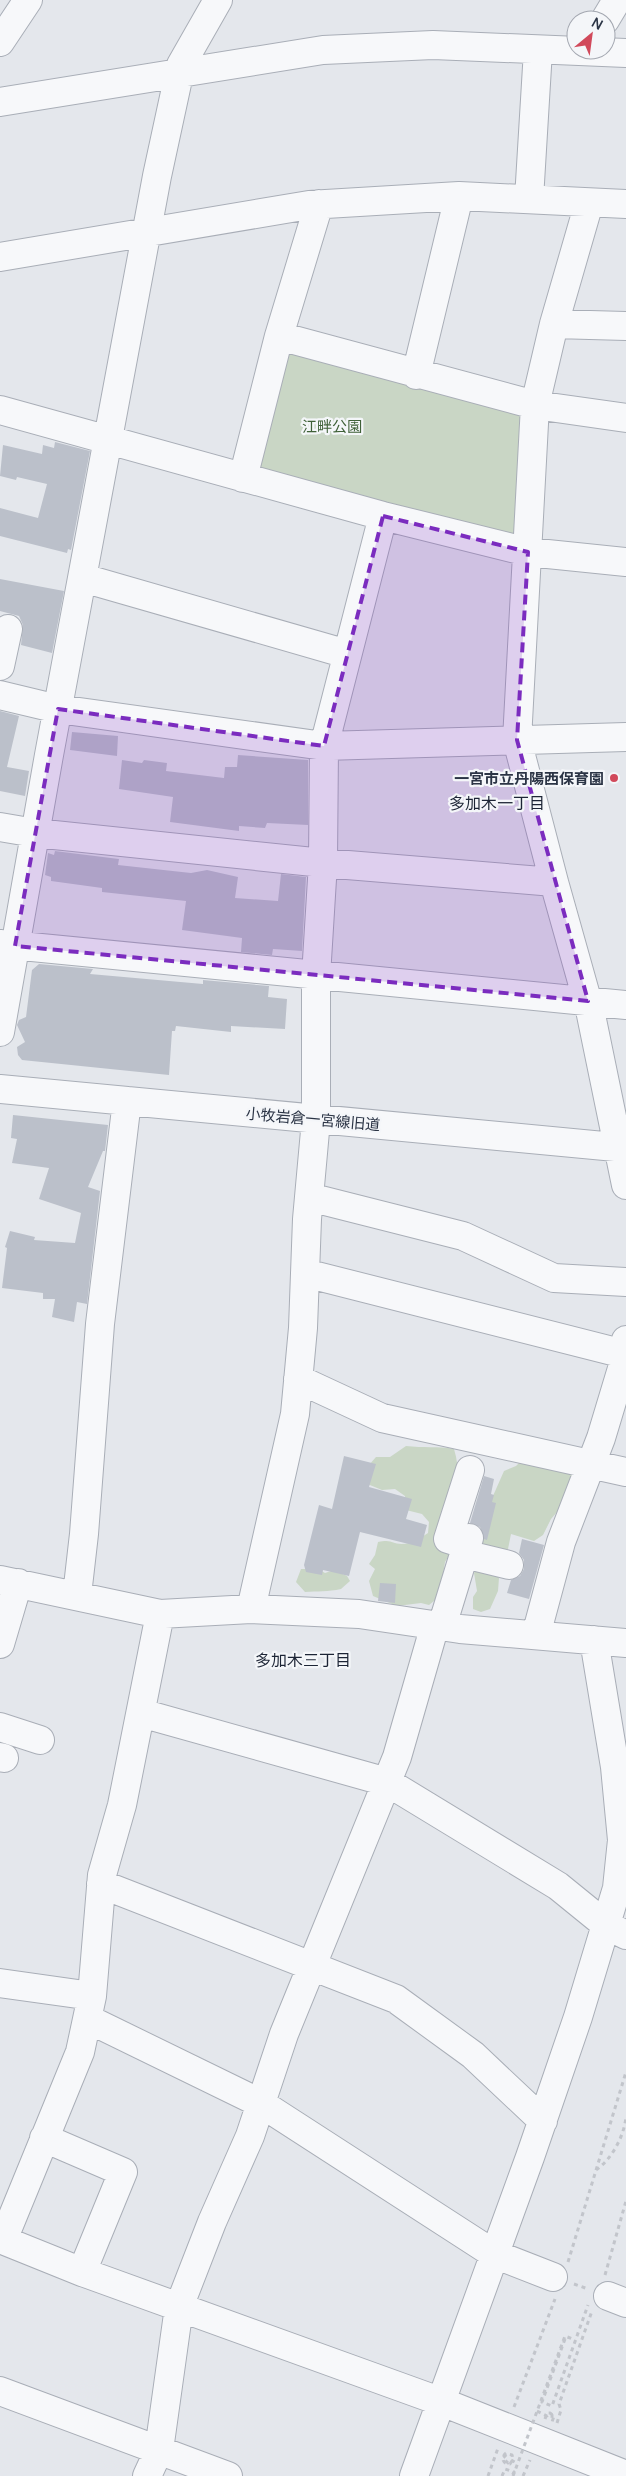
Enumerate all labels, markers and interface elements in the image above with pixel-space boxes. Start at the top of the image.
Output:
north arrow [566,10,616,60]
text: N [589,12,607,34]
park label: 江畔公園 [302,416,362,437]
place label: 一宮市立丹陽西保育園 [454,768,604,789]
marker: 一宮市立丹陽西保育園 [608,772,620,784]
district label: 多加木一丁目 [449,792,545,814]
street label: 小牧岩倉一宮線旧道 [245,1103,381,1135]
district label: 多加木三丁目 [255,1649,351,1671]

